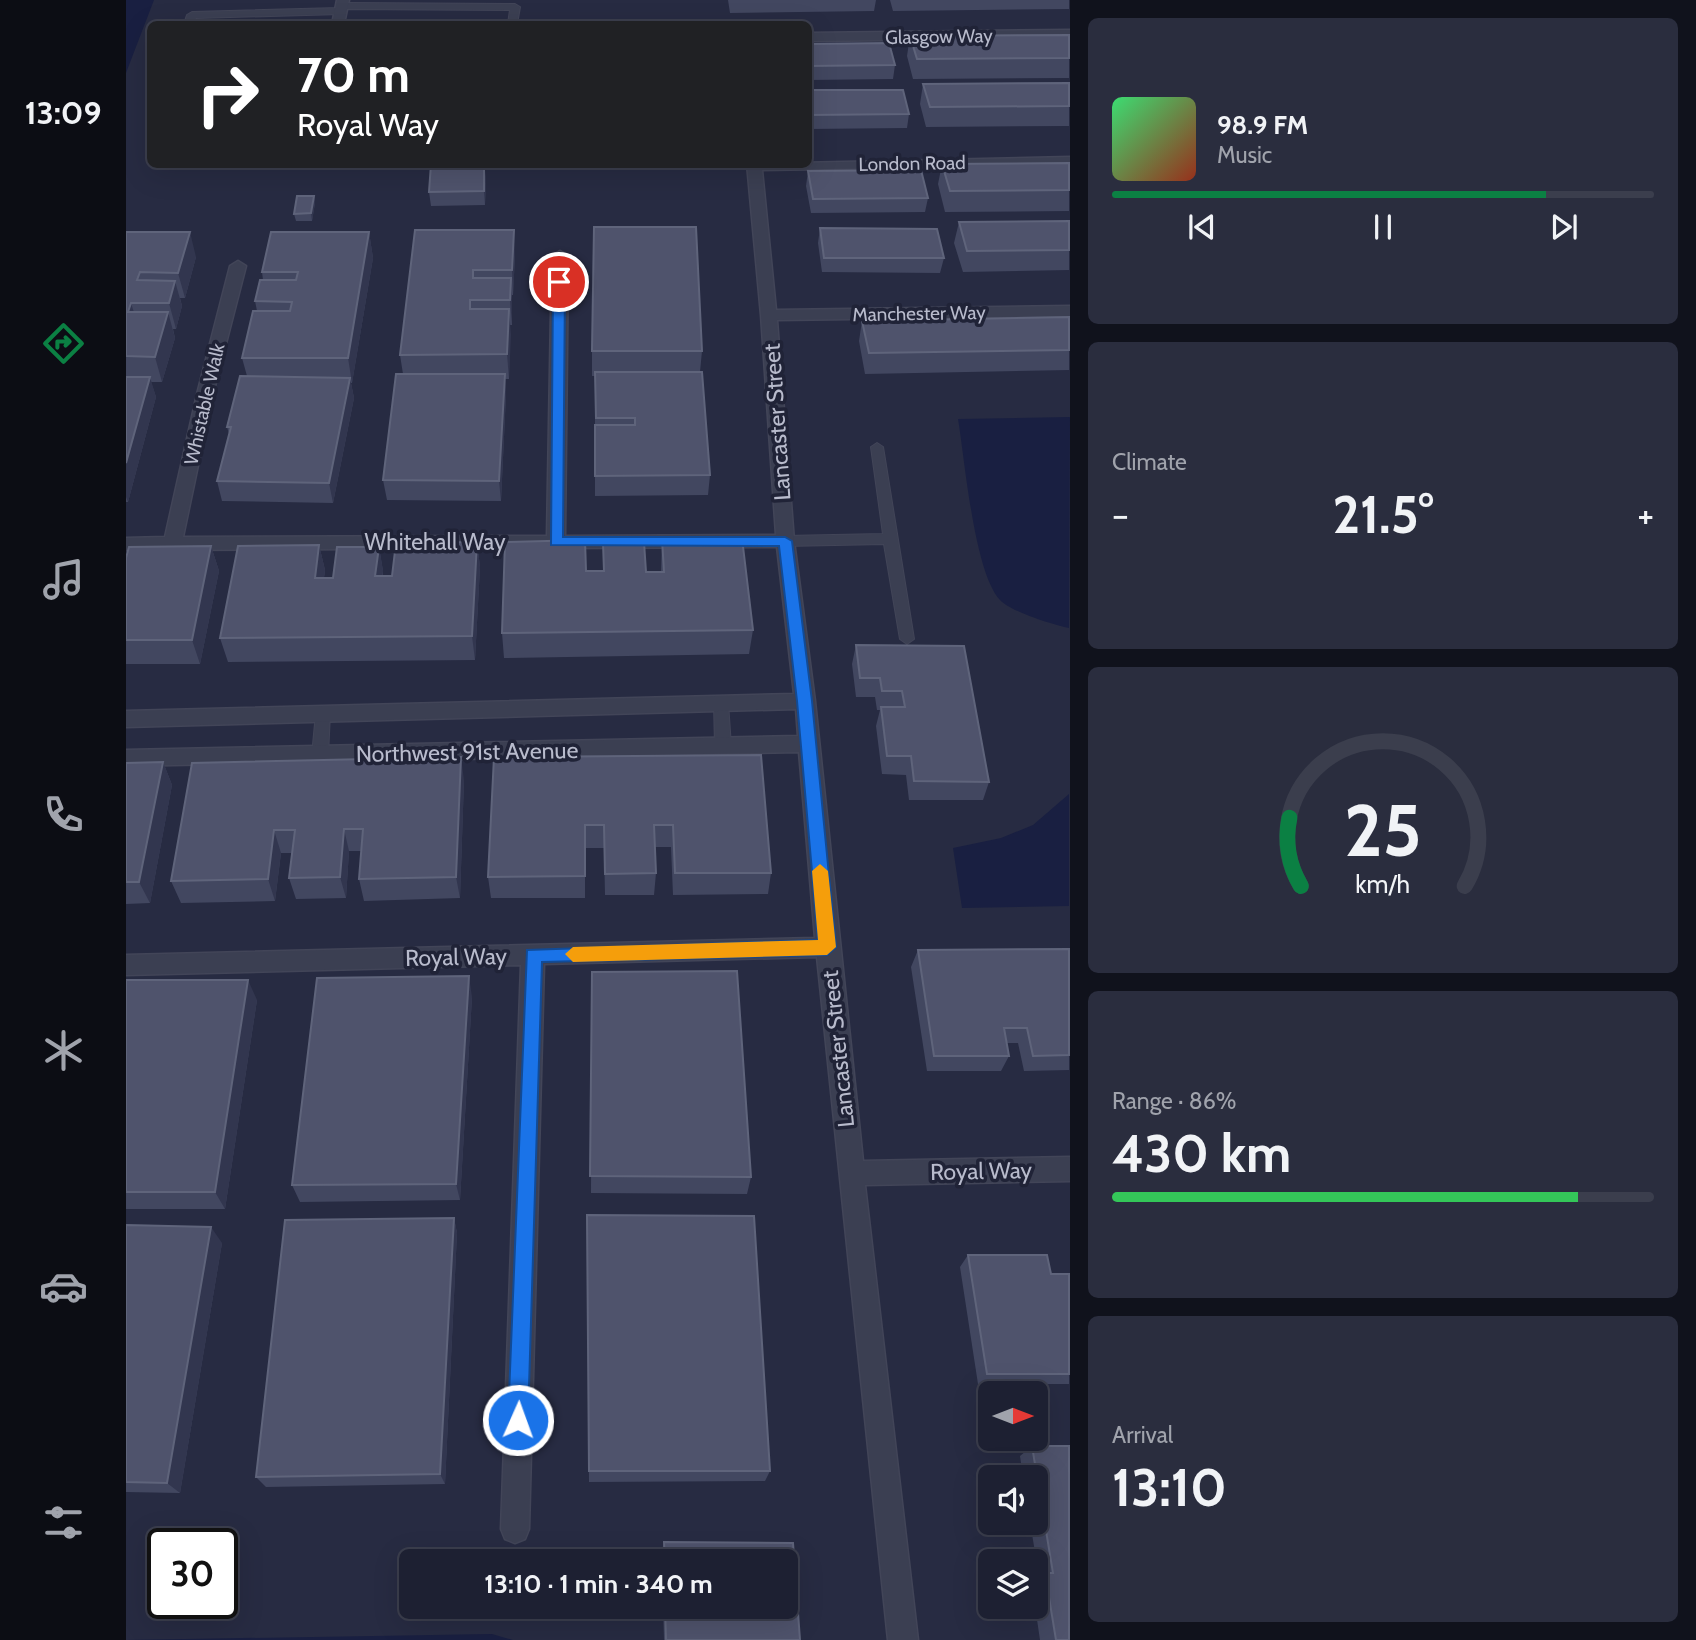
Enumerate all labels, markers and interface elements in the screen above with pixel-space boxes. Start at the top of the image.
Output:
street label: Glasgow Way [885,24,993,49]
text: 70 m [297,45,410,104]
icon: right [182,49,273,140]
text: 13:09 [25,93,101,132]
text: Royal Way [297,105,439,144]
text: 98.9 FM [1217,109,1308,141]
text: Music [1217,141,1272,169]
street label: London Road [858,151,966,176]
icon: previous [1183,208,1221,246]
icon: pause [1364,208,1402,246]
icon: next [1545,208,1583,246]
pin [529,252,589,312]
icon: arrive [540,263,578,301]
street label: Manchester Way [852,301,986,326]
icon: directions [39,319,88,368]
street label: Whistable Walk [179,341,230,467]
street label: Lancaster Street [758,342,796,501]
text: Climate [1112,448,1187,476]
text: 21.5° [1332,483,1434,546]
text: − [1112,491,1129,538]
text: + [1637,491,1654,538]
street label: Whitehall Way [364,528,506,556]
icon: music [39,555,88,604]
street label: Northwest 91st Avenue [355,736,579,768]
text: 25 [1344,786,1422,874]
icon: phone [39,790,88,839]
text: km/h [1356,869,1410,899]
street label: Royal Way [405,942,508,972]
street label: Lancaster Street [816,969,860,1129]
icon: climate [39,1026,88,1075]
text: Range · 86% [1112,1087,1236,1115]
text: 430 km [1112,1122,1291,1185]
street label: Royal Way [930,1156,1033,1186]
icon: car [39,1262,88,1311]
north arrow [978,1381,1048,1451]
map controls [978,1381,1048,1619]
position arrow [481,1383,555,1457]
text: Arrival [1112,1421,1173,1449]
text: 13:10 [1112,1456,1227,1519]
button: sound [978,1465,1048,1535]
icon: filters [39,1498,88,1547]
speed limit sign: 30 [147,1528,238,1619]
button: layers [978,1549,1048,1619]
text: 13:10 · 1 min · 340 m [484,1568,713,1600]

